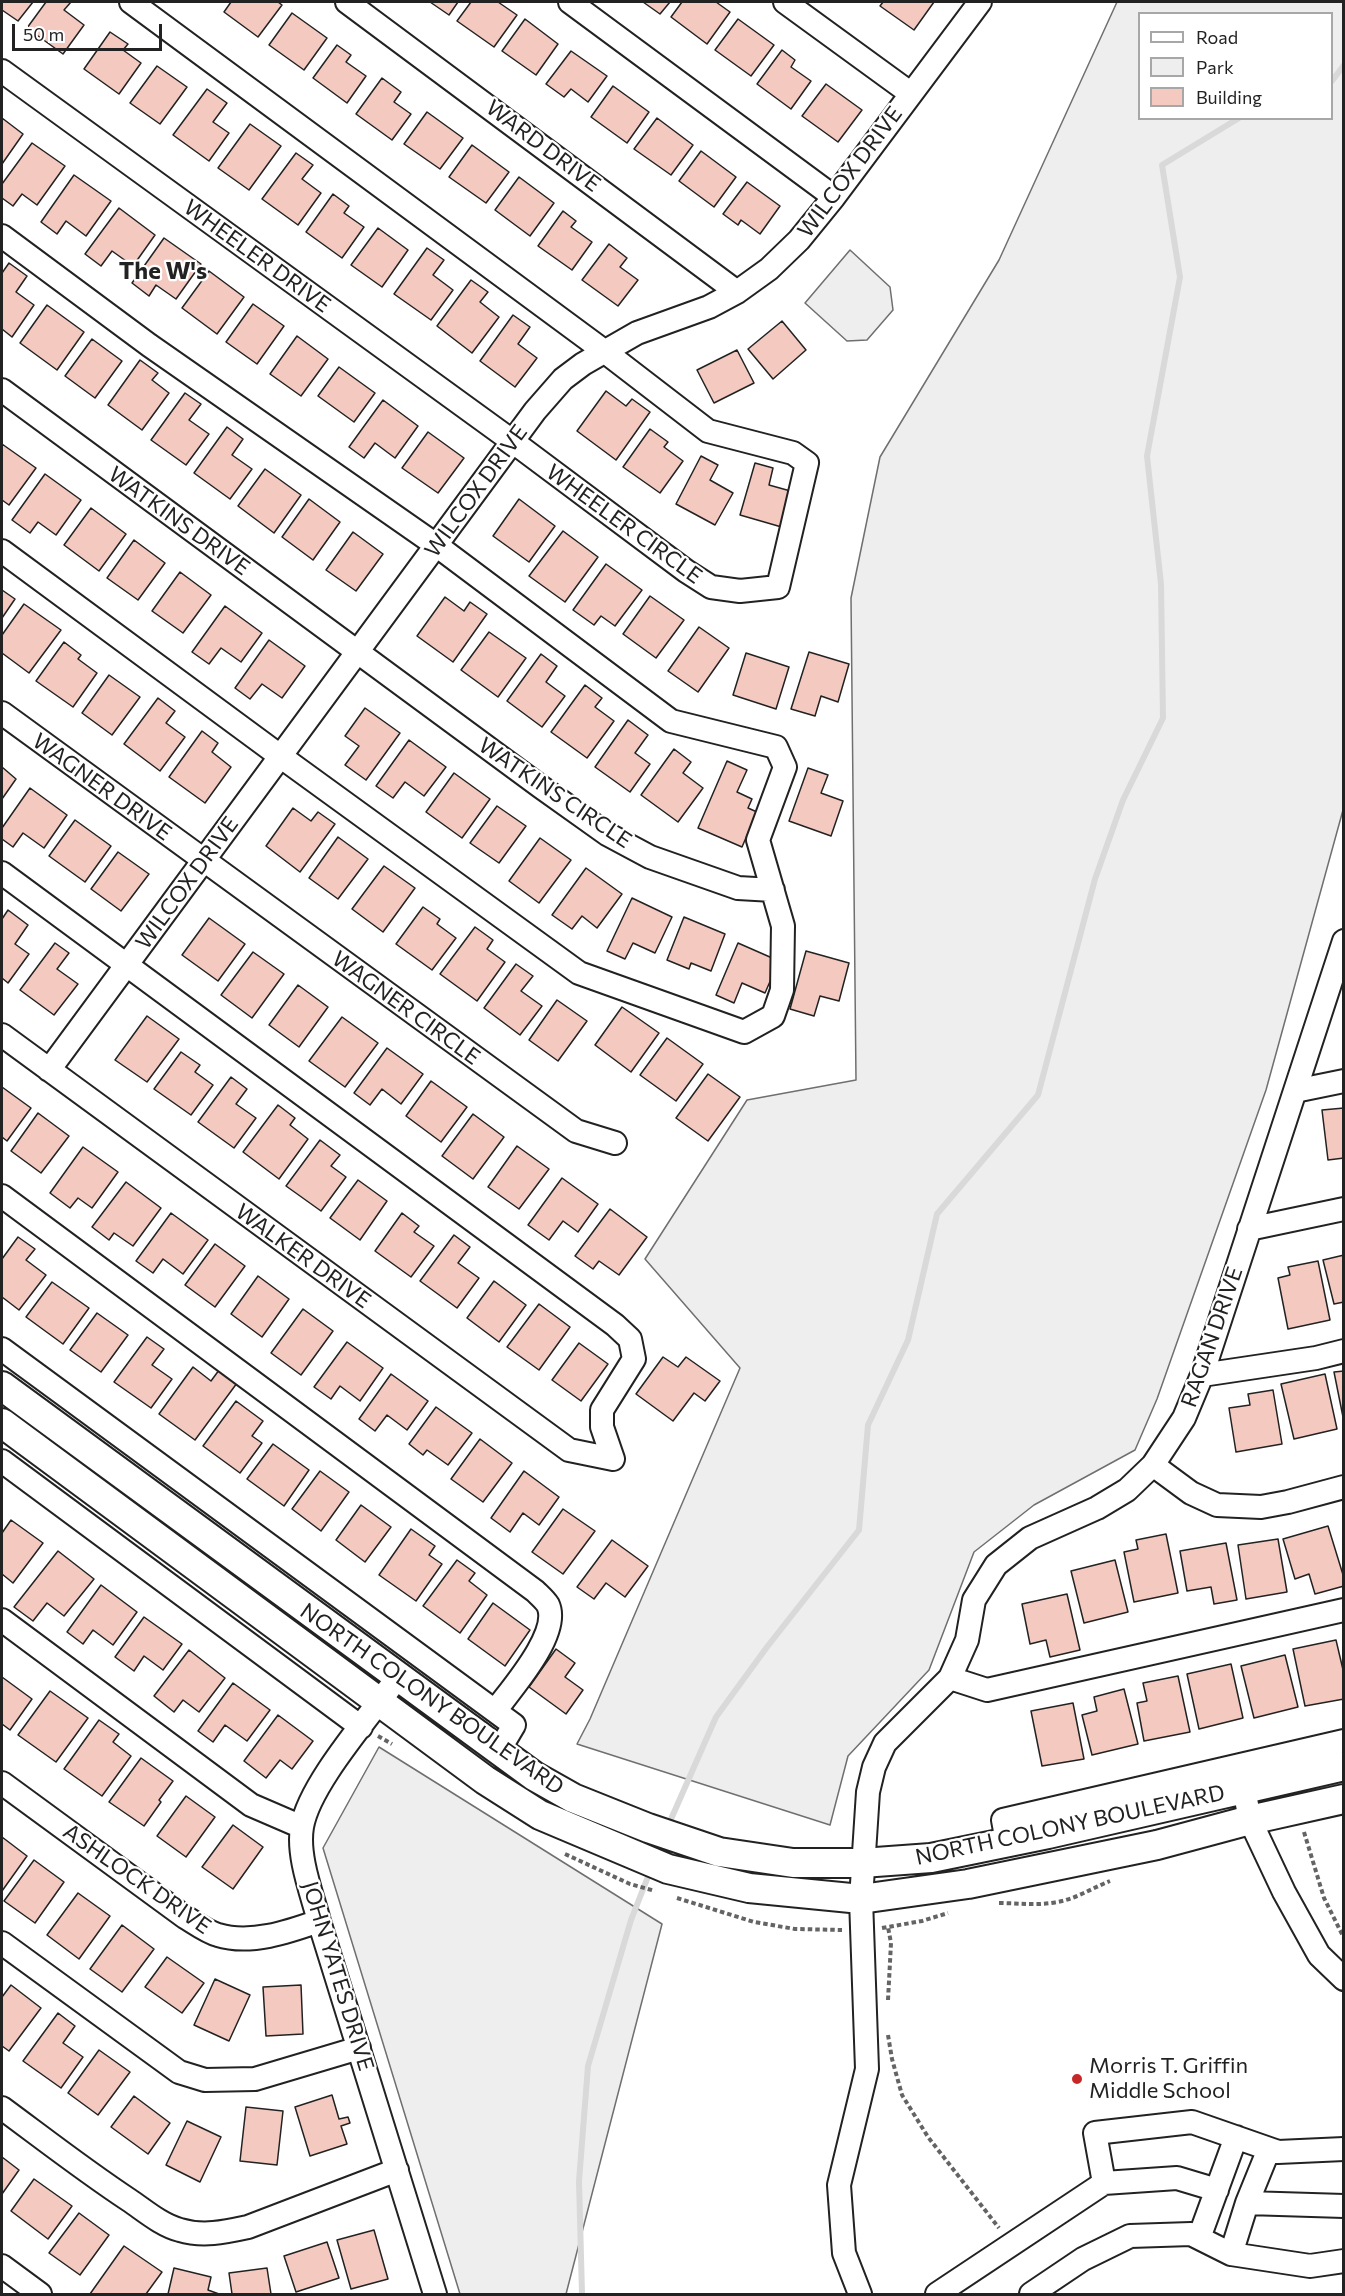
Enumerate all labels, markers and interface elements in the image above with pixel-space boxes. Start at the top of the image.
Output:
scale bar [15,12,165,50]
legend [1138,12,1333,120]
text: 50 m [23,23,64,45]
text: Road [1196,26,1238,48]
text: Park [1196,56,1234,78]
text: Building [1196,86,1262,108]
street label: WARD DRIVE [481,94,605,198]
street label: WILCOX DRIVE [792,101,908,243]
street label: WHEELER DRIVE [178,194,336,318]
district label: The W's [119,257,207,285]
street label: WILCOX DRIVE [419,420,533,562]
street label: WHEELER CIRCLE [541,459,707,589]
street label: WATKINS DRIVE [103,461,255,581]
street label: WAGNER DRIVE [27,728,177,846]
street label: WATKINS CIRCLE [473,732,637,854]
street label: WILCOX DRIVE [130,812,244,954]
street label: WAGNER CIRCLE [327,945,485,1071]
street label: WALKER DRIVE [230,1198,376,1314]
street label: RAGAN DRIVE [1176,1263,1248,1411]
street label: NORTH COLONY BOULEVARD [295,1598,569,1800]
street label: NORTH COLONY BOULEVARD [913,1779,1227,1871]
street label: ASHLOCK DRIVE [58,1818,216,1940]
street label: JOHN YATES DRIVE [297,1878,379,2074]
place label: Morris T. Griffin Middle School [1089,2053,1248,2104]
marker: Morris T. Griffin Middle School [1070,2072,1084,2086]

